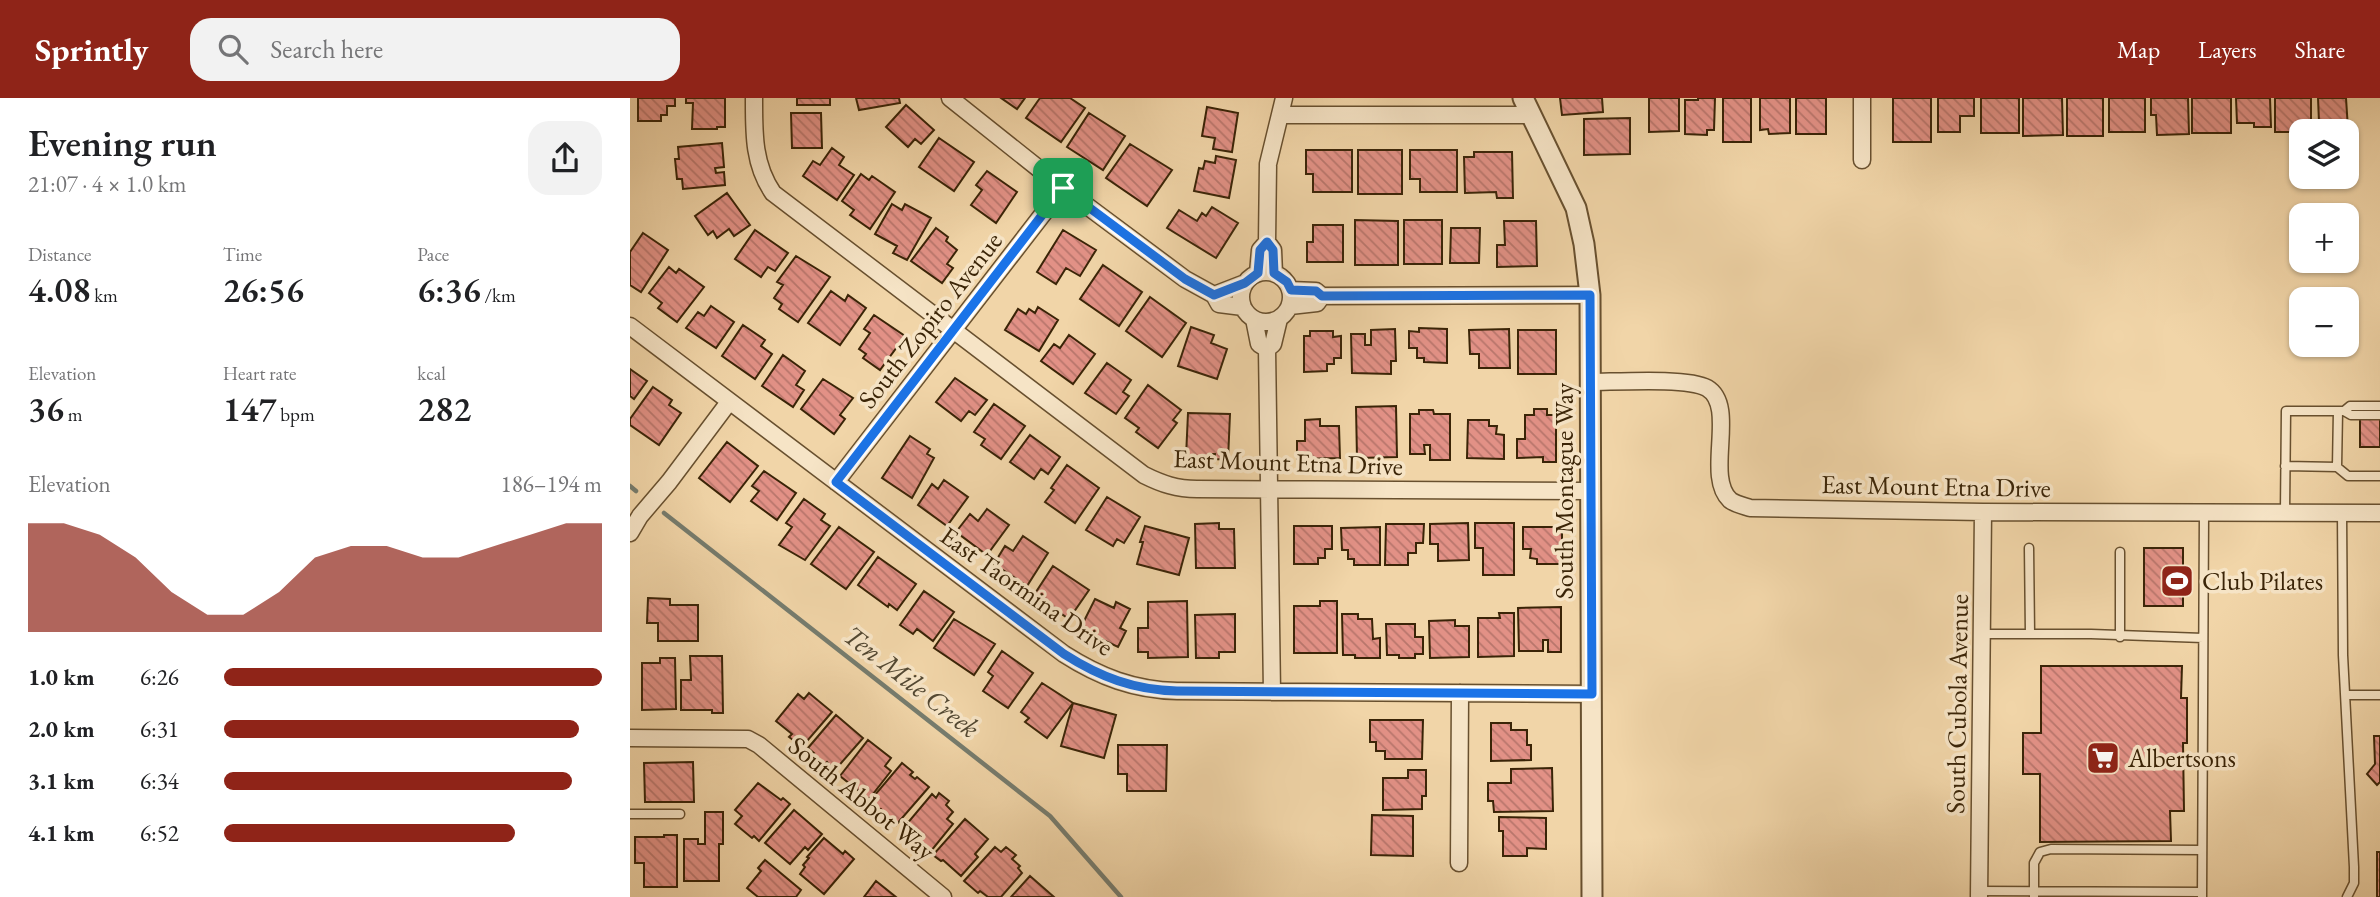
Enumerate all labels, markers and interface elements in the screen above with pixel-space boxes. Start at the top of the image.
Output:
search box [190,18,680,81]
text: Sprintly [35,28,148,71]
icon: search [214,30,252,68]
text: Search here [270,32,383,66]
text: Map [2117,34,2160,65]
text: Layers [2198,34,2257,65]
text: Share [2295,34,2345,65]
text: Evening run [28,118,217,167]
map controls [2289,119,2359,357]
button: layers [2289,119,2359,189]
button: share [528,121,602,195]
pin [1033,158,1093,218]
text: 21:07 · 4 × 1.0 km [28,169,186,199]
icon: arrive [1044,169,1082,207]
button: + [2289,203,2359,273]
street label: South Zopiro Avenue [850,225,1010,415]
text: Distance [28,242,91,267]
text: Time [223,242,262,267]
text: Pace [417,242,449,267]
text: 4.08 [28,267,90,312]
text: 26:56 [223,267,304,312]
text: 6:36 [417,267,481,312]
text: km [90,283,118,308]
text: /km [481,283,516,308]
button: − [2289,287,2359,357]
text: Elevation [28,361,96,386]
text: Heart rate [223,361,296,386]
text: kcal [417,361,446,386]
street label: South Montague Way [1547,382,1581,599]
text: 36 [28,386,64,431]
text: 147 [223,386,277,431]
text: 282 [417,386,471,431]
text: m [64,402,83,427]
text: bpm [277,402,315,427]
street label: East Mount Etna Drive [1173,441,1403,483]
street label: East Mount Etna Drive [1821,467,2051,505]
text: Elevation [28,469,111,499]
text: 186–194 m [501,469,602,499]
street label: East Taormina Drive [934,519,1120,663]
sports icon: Club Pilates [2158,562,2196,600]
place label: Club Pilates [2202,564,2323,598]
street label: South Cubola Avenue [1938,594,1976,814]
water label: Ten Mile Creek [837,617,988,746]
text: 1.0 km [28,662,95,692]
text: 6:26 [140,662,179,692]
text: 2.0 km [28,714,95,744]
text: 6:31 [140,714,179,744]
street label: South Abbot Way [782,728,943,868]
supermarket icon: Albertsons [2084,739,2122,777]
place label: Albertsons [2127,741,2236,775]
text: 3.1 km [28,766,95,796]
text: 6:34 [140,766,179,796]
text: 4.1 km [28,818,95,848]
text: 6:52 [140,818,179,848]

